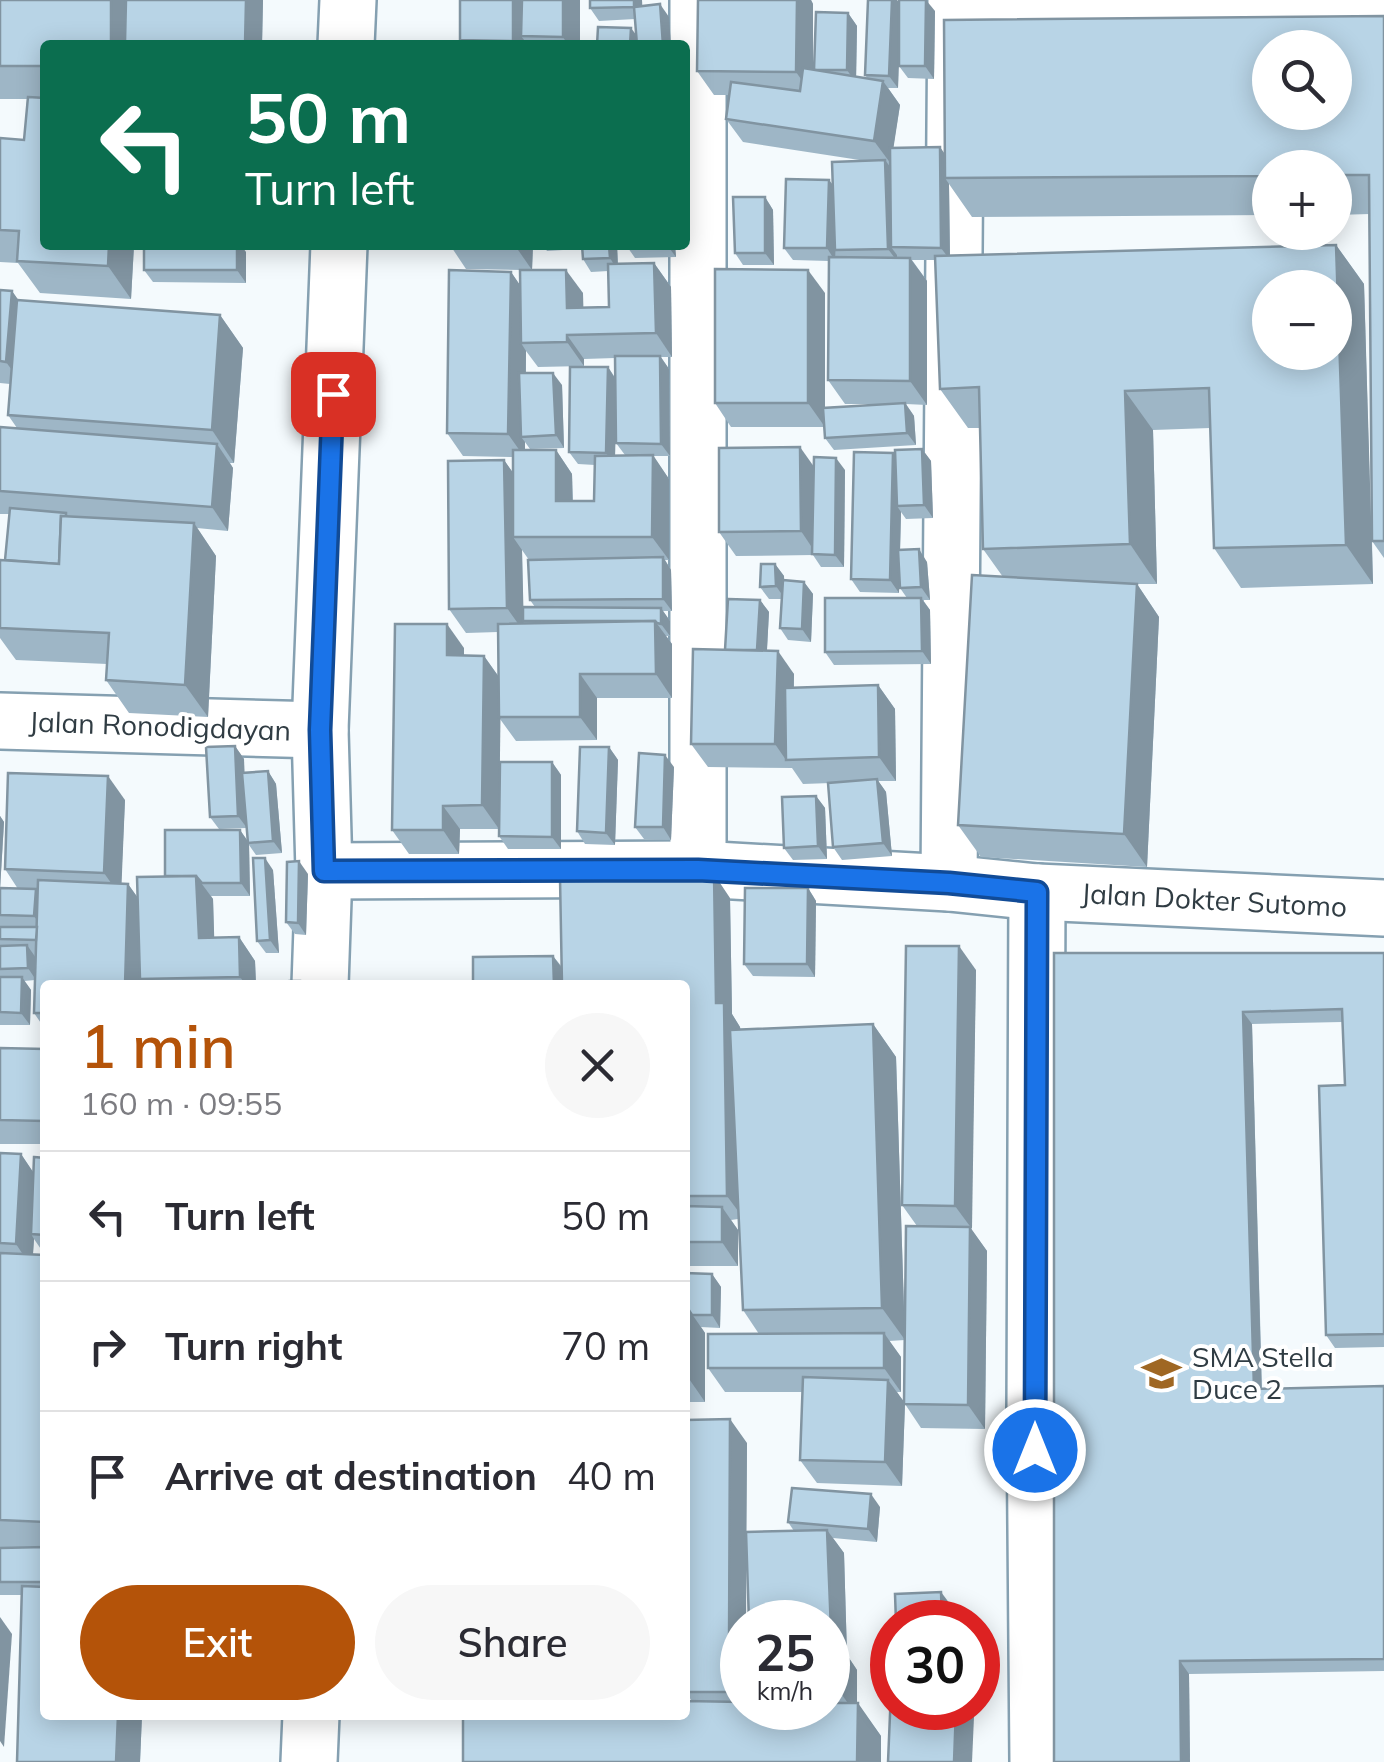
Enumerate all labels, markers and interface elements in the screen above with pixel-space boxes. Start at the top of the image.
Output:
map controls [1252,30,1352,370]
button: search [1252,30,1352,130]
text: 50 m [245,73,411,161]
icon: left [80,80,210,210]
button: + [1252,150,1352,250]
text: Turn left [245,160,414,216]
button: − [1252,270,1352,370]
pin [291,352,376,437]
icon: arrive [306,367,361,422]
street label: Jalan Ronodigdayan [28,703,292,748]
street label: Jalan Dokter Sutomo [1080,875,1348,924]
text: 1 min [80,1008,236,1083]
button: close [545,1013,650,1118]
text: 160 m · 09:55 [80,1083,282,1123]
icon: left [80,1189,135,1244]
text: Turn left [165,1192,315,1240]
text: 50 m [561,1192,650,1240]
icon: right [80,1319,135,1374]
text: Turn right [165,1322,342,1370]
text: 70 m [561,1322,650,1370]
place label: SMA Stella Duce 2 [1192,1339,1334,1406]
school or university icon: SMA Stella Duce 2 [1141,1352,1183,1394]
position arrow [983,1398,1087,1502]
icon: arrive [80,1449,135,1504]
text: Arrive at destination [165,1452,537,1500]
text: 40 m [567,1452,656,1500]
button: Exit [80,1585,355,1700]
button: Share [375,1585,650,1700]
speed limit sign: 30 [870,1600,1000,1730]
text: 25 [755,1621,815,1684]
text: km/h [757,1675,813,1706]

